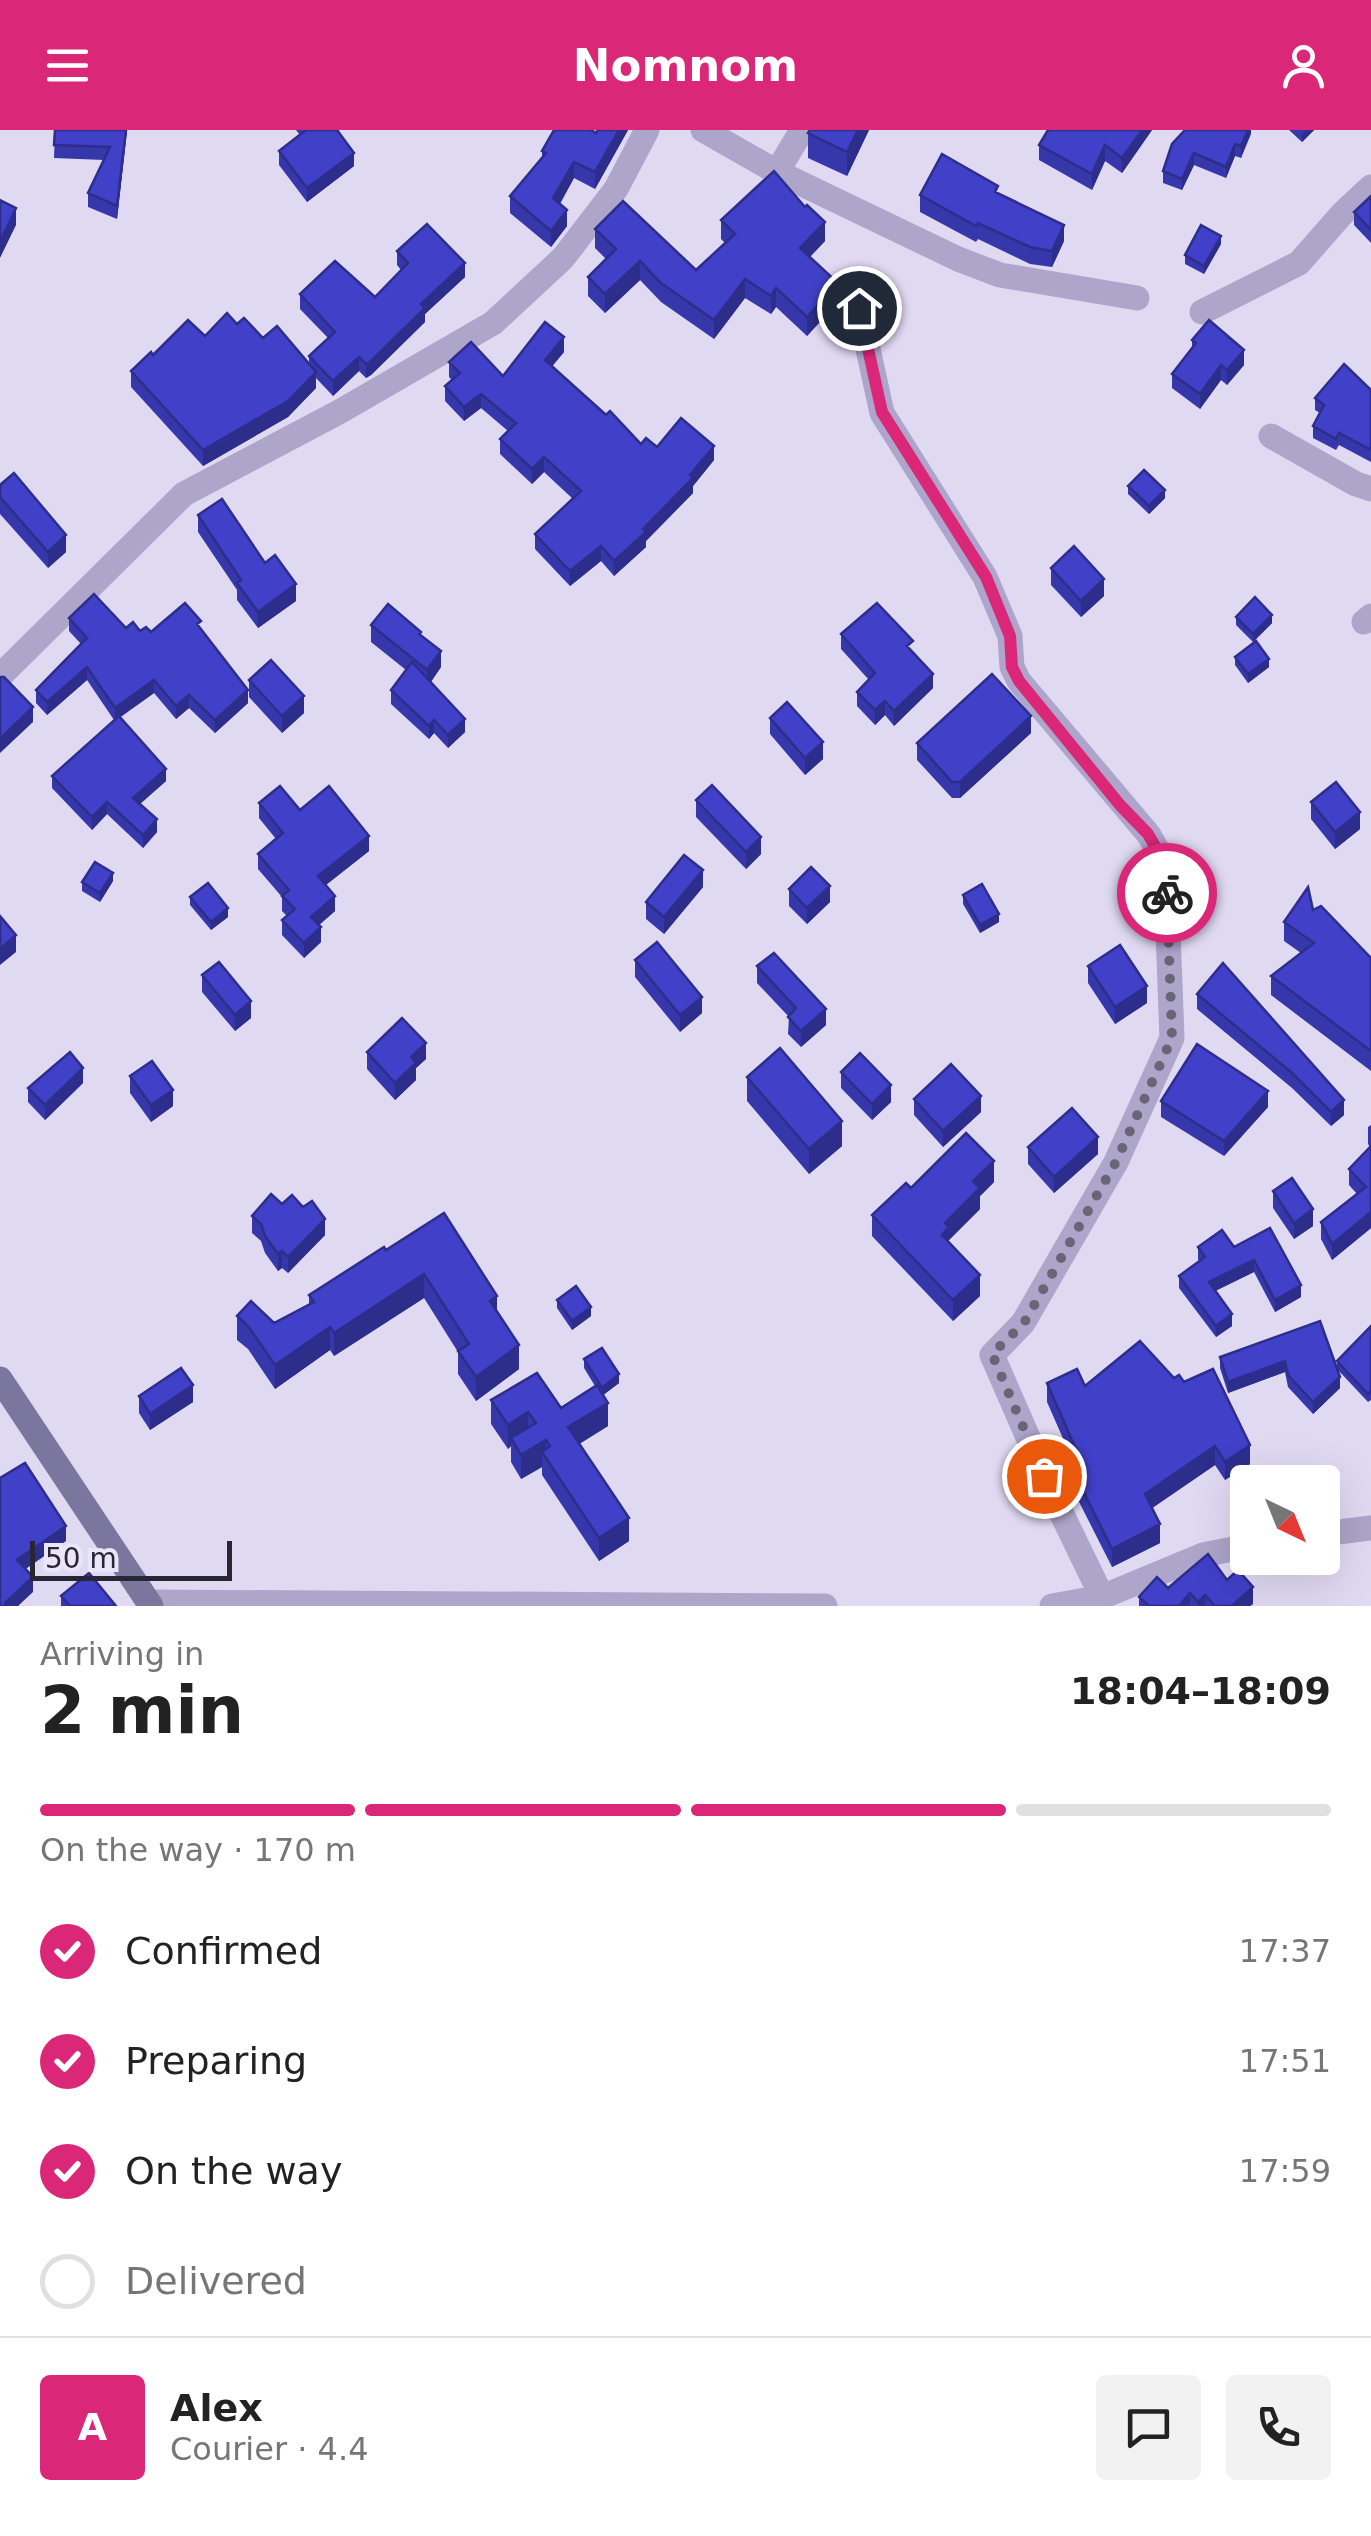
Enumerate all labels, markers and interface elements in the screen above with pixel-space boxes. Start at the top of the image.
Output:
icon: menu [40,38,95,93]
icon: person [1276,38,1331,93]
text: Nomnom [573,39,798,92]
pin [817,266,902,351]
icon: home [832,281,887,336]
courier [1117,843,1217,943]
icon: bike [1140,866,1195,921]
pin [1002,1434,1087,1519]
icon: bag [1017,1449,1072,1504]
north arrow [1230,1465,1340,1575]
map controls [1230,1465,1340,1575]
scale bar [30,1536,232,1580]
text: 50 m [45,1542,117,1575]
text: Arriving in [40,1635,204,1673]
text: 18:04–18:09 [1070,1669,1331,1713]
text: 2 min [40,1673,244,1748]
text: On the way · 170 m [40,1831,356,1869]
icon: check [40,1924,95,1979]
text: Confirmed [125,1929,322,1973]
text: 17:37 [1239,1932,1331,1970]
icon: check [40,2034,95,2089]
text: Preparing [125,2039,307,2083]
text: 17:51 [1239,2042,1331,2080]
icon: check [40,2144,95,2199]
text: On the way [125,2149,342,2193]
text: 17:59 [1239,2152,1331,2190]
text: Delivered [125,2259,307,2303]
button: chat [1096,2375,1201,2480]
button: phone [1226,2375,1331,2480]
text: Alex [170,2386,263,2430]
text: A [78,2405,107,2449]
text: Courier · 4.4 [170,2430,369,2468]

